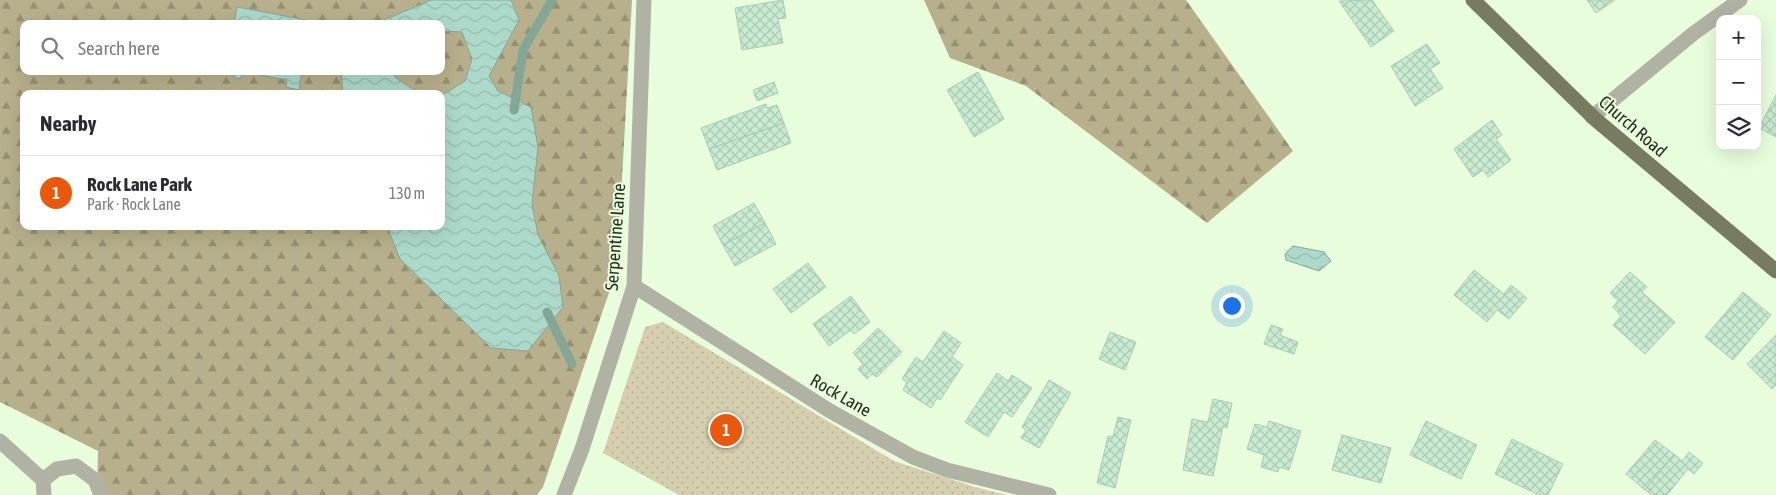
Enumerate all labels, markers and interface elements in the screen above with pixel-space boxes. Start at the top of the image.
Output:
map controls [1716,15,1761,150]
button: + [1716,15,1761,60]
search box [20,20,445,75]
icon: search [38,34,66,62]
text: Search here [78,37,160,59]
button: − [1716,60,1761,105]
street label: Church Road [1595,91,1671,161]
button: layers [1716,105,1761,150]
text: Nearby [40,111,96,135]
text: Rock Lane Park [87,173,192,195]
street label: Serpentine Lane [601,183,629,291]
text: 1 [52,184,60,202]
text: 130 m [389,184,425,202]
text: Park · Rock Lane [87,195,181,213]
your location [1219,293,1245,319]
street label: Rock Lane [807,369,875,421]
pin: 1 [710,411,742,449]

